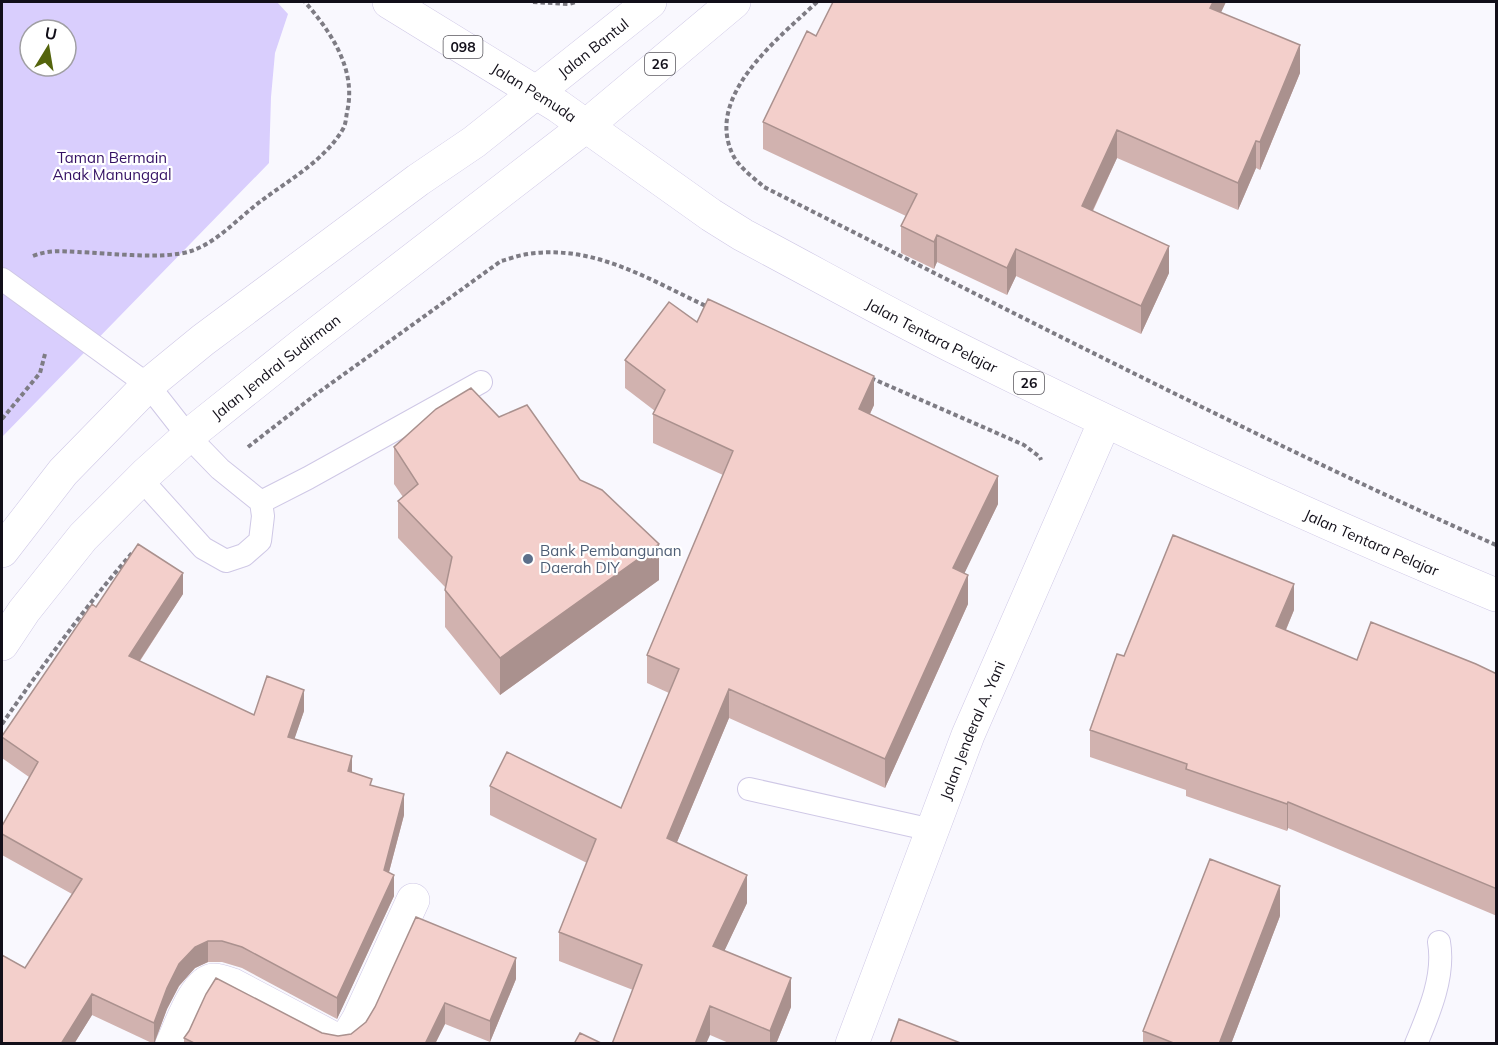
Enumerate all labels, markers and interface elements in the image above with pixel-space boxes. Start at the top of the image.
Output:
street label: Jalan Bantul [554,14,632,81]
north arrow [18,18,78,78]
text: U [43,22,59,44]
road number: 098 [444,36,482,58]
road number: 26 [645,53,675,75]
street label: Jalan Pemuda [488,58,581,126]
park label: Taman Bermain Anak Manunggal [52,148,172,184]
street label: Jalan Tentara Pelajar [863,294,1001,377]
street label: Jalan Jendral Sudirman [207,310,344,423]
road number: 26 [1014,372,1044,394]
street label: Jalan Tentara Pelajar [1301,504,1442,580]
place label: Bank Pembangunan Daerah DIY [540,541,681,577]
marker: Bank Pembangunan Daerah DIY [521,552,535,566]
street label: Jalan Jenderal A. Yani [935,658,1009,802]

